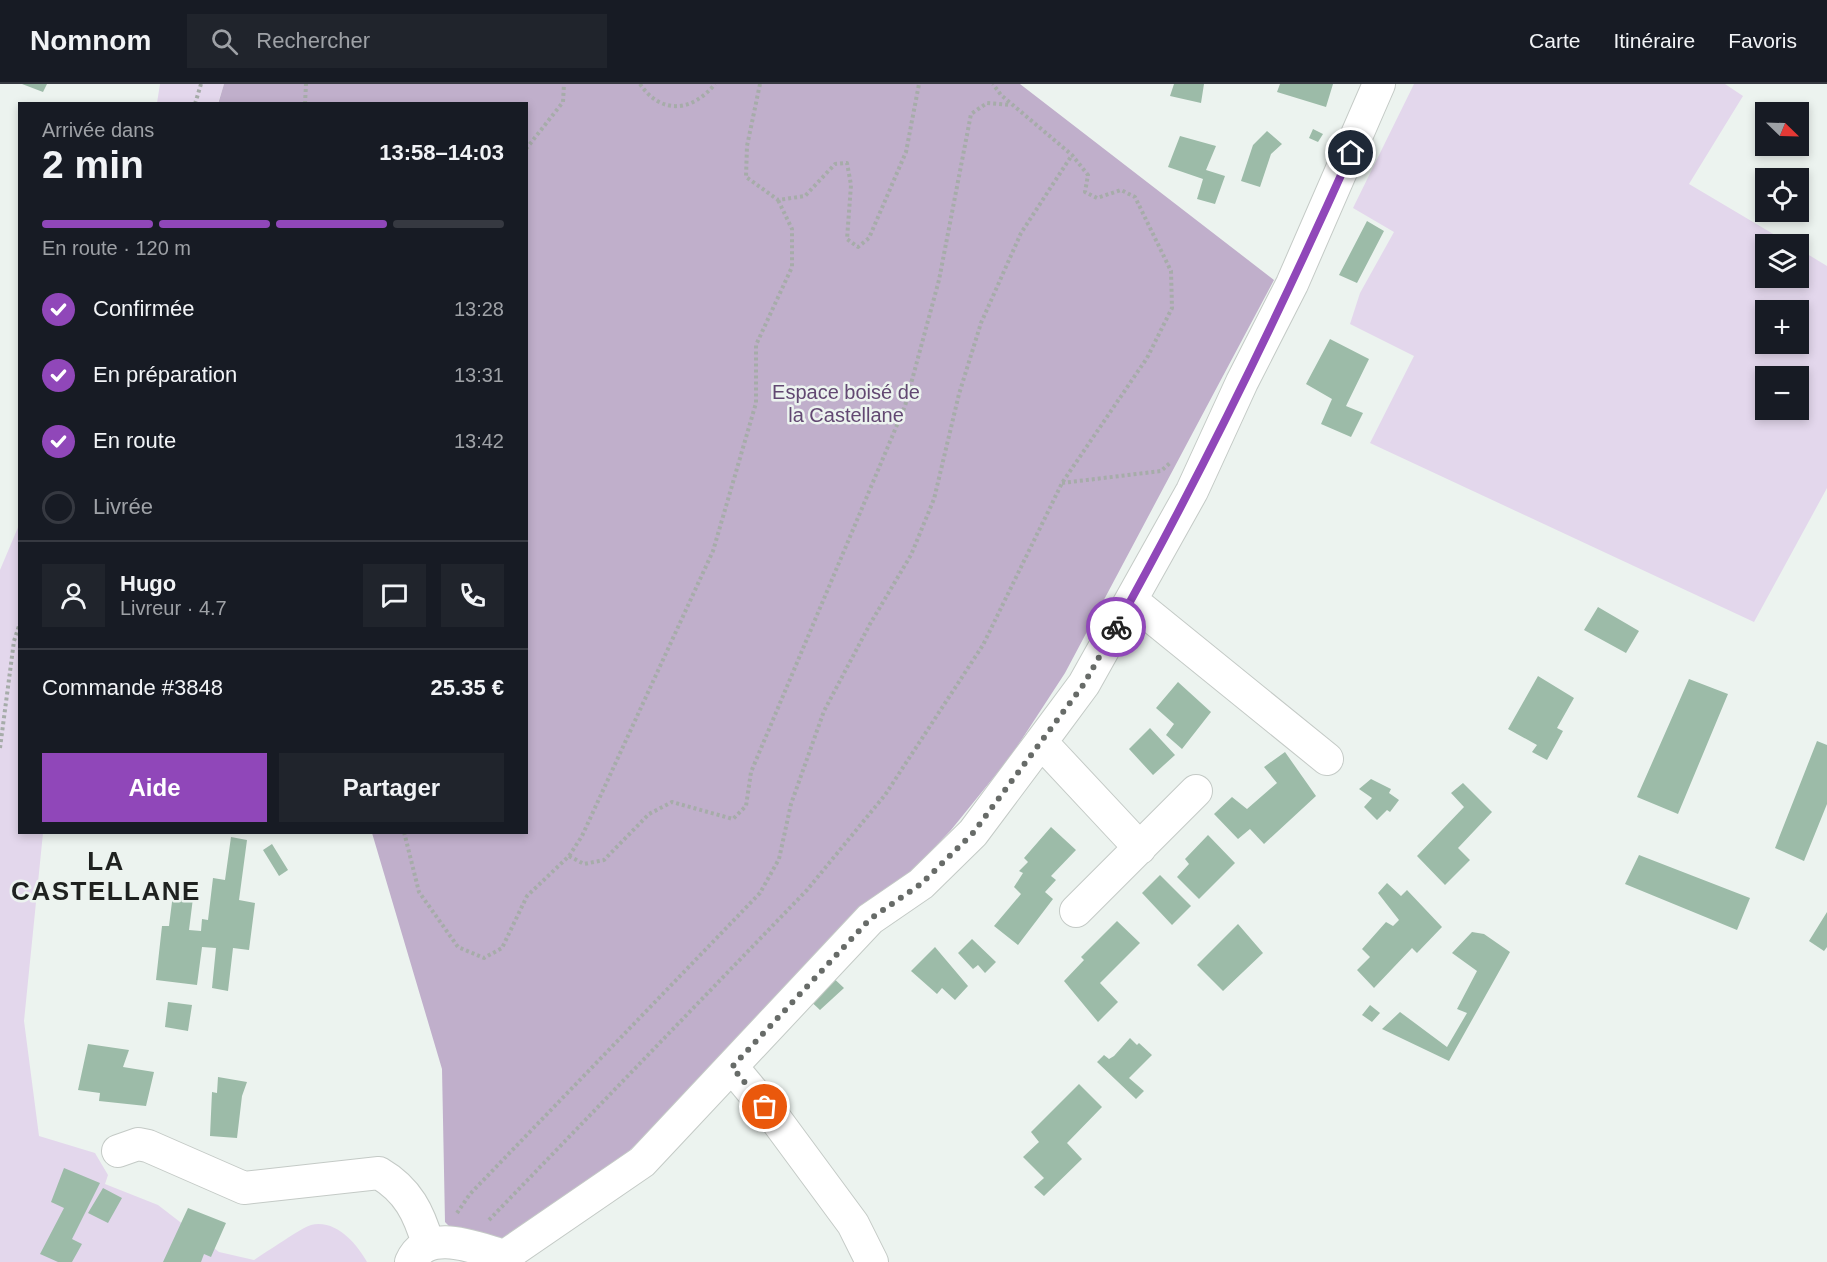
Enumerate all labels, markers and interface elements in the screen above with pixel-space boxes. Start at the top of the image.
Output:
search box [187,14,607,68]
text: Nomnom [30,25,151,56]
icon: search [208,25,241,58]
text: Rechercher [256,28,370,53]
text: Carte [1529,29,1580,52]
text: Itinéraire [1613,29,1695,52]
text: Favoris [1728,29,1797,52]
north arrow [1755,102,1809,156]
map controls [1755,102,1809,420]
text: Arrivée dans [42,119,154,141]
pin [1325,127,1376,178]
icon: home [1334,136,1367,169]
text: 13:58–14:03 [379,140,504,165]
text: 2 min [42,143,144,186]
button: locate [1755,168,1809,222]
button: layers [1755,234,1809,288]
text: En route · 120 m [42,237,191,259]
icon: check [42,293,75,326]
text: Confirmée [93,296,194,321]
text: 13:28 [454,298,504,320]
button: + [1755,300,1809,354]
icon: check [42,359,75,392]
text: En préparation [93,362,237,387]
text: 13:31 [454,364,504,386]
button: − [1755,366,1809,420]
park label: Espace boisé de la Castellane [772,381,920,426]
icon: check [42,425,75,458]
text: En route [93,428,176,453]
text: 13:42 [454,430,504,452]
text: Livrée [93,494,153,519]
button: person [42,564,105,627]
button: chat [363,564,426,627]
button: phone [441,564,504,627]
text: Hugo [120,571,176,596]
text: Livreur · 4.7 [120,597,227,619]
courier [1086,597,1146,657]
icon: bike [1100,611,1133,644]
text: Commande #3848 [42,675,223,700]
text: 25.35 € [431,675,504,700]
button: Aide [42,753,267,822]
button: Partager [279,753,504,822]
district label: LA CASTELLANE [11,846,201,906]
pin [739,1081,790,1132]
icon: bag [748,1090,781,1123]

